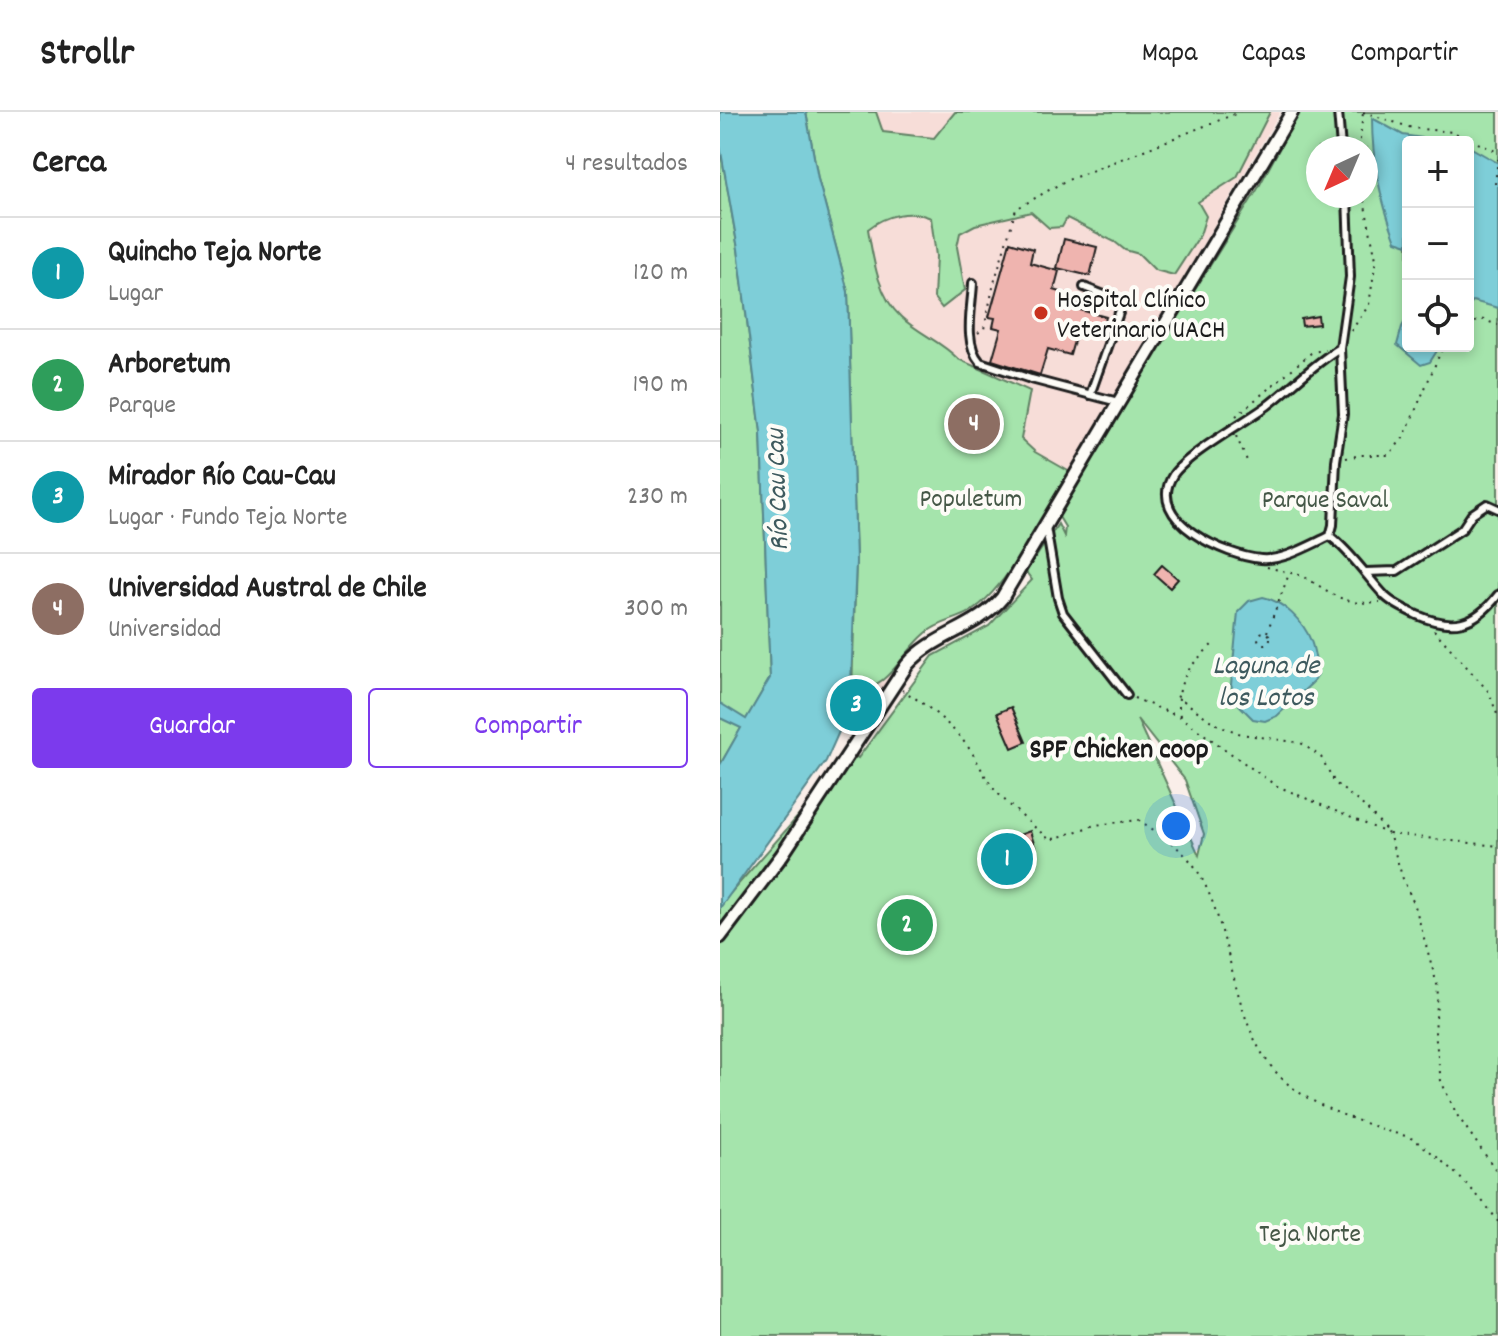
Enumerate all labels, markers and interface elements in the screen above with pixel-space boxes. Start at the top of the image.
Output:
text: Strollr [40,28,134,83]
text: Mapa [1142,35,1197,75]
text: Capas [1241,35,1306,75]
text: Compartir [1350,35,1458,75]
north arrow [1306,136,1378,208]
map controls [1402,136,1474,352]
button: + [1402,136,1474,208]
text: Cerca [32,140,106,189]
text: 4 resultados [565,146,688,183]
button: − [1402,208,1474,280]
text: Quincho Teja Norte [108,233,321,276]
text: 1 [55,255,61,292]
text: 120 m [633,255,688,292]
text: Lugar [108,276,163,313]
button: locate [1402,280,1474,352]
place label: Hospital Clínico Veterinario UACH [1057,283,1225,350]
marker: Hospital Clínico Veterinario UACH [1032,304,1050,322]
text: Arboretum [108,345,231,388]
text: 2 [52,367,64,404]
text: 190 m [632,367,688,404]
text: Parque [108,388,176,425]
pin: 4 [948,394,1000,454]
water label: Río Cau Cau [758,426,802,552]
text: Mirador Río Cau-Cau [108,457,336,500]
text: 3 [52,479,64,516]
text: 230 m [627,479,688,516]
park label: Populetum [920,482,1022,519]
park label: Parque Saval [1262,483,1388,520]
text: Lugar · Fundo Teja Norte [108,500,347,537]
text: Universidad Austral de Chile [108,569,427,612]
text: 4 [53,591,63,628]
text: 300 m [624,591,688,628]
text: Universidad [108,612,222,649]
water label: Laguna de los Lotos [1213,648,1321,720]
pin: 3 [830,675,882,735]
button: Guardar [32,688,352,768]
button: Compartir [368,688,688,768]
district label: SPF Chicken coop [1029,732,1209,772]
your location [1156,806,1196,846]
pin: 1 [981,829,1033,889]
pin: 2 [881,895,933,955]
park label: Teja Norte [1259,1217,1361,1254]

